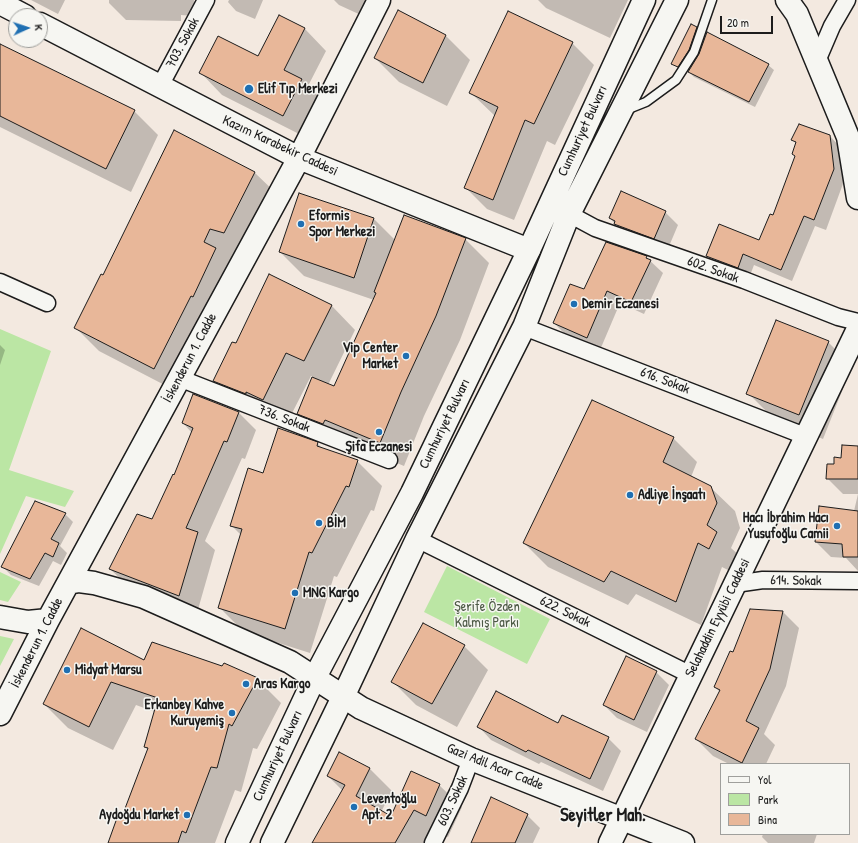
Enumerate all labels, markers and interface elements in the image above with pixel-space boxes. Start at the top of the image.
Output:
north arrow [8,8,48,48]
scale bar [722,8,775,34]
text: 20 m [727,14,749,31]
street label: 703. Sokak [163,15,203,71]
text: K [32,24,46,31]
place label: Elif Tıp Merkezi [258,81,338,97]
marker: Elif Tıp Merkezi [243,83,255,95]
street label: Cumhuriyet Bulvarı [555,83,611,179]
street label: Kazım Karabekir Caddesi [220,112,340,180]
place label: Eformis Spor Merkezi [309,208,375,240]
marker: Eformis Spor Merkezi [296,219,306,229]
street label: 602. Sokak [685,253,741,287]
place label: Demir Eczanesi [582,296,659,312]
marker: Demir Eczanesi [569,299,579,309]
street label: İskenderun 1. Cadde [159,310,221,406]
place label: Vip Center Market [342,340,398,372]
marker: Vip Center Market [401,351,411,361]
street label: 616. Sokak [638,364,692,398]
street label: Cumhuriyet Bulvarı [416,376,474,472]
street label: 736. Sokak [256,401,312,437]
marker: Şifa Eczanesi [374,427,384,437]
place label: Şifa Eczanesi [346,439,412,455]
place label: Adliye İnşaatı [638,487,706,503]
marker: Adliye İnşaatı [625,490,635,500]
place label: Hacı İbrahim Hacı Yusufoğlu Camii [743,510,829,542]
place label: BİM [327,515,346,531]
marker: BİM [314,518,324,528]
marker: Hacı İbrahim Hacı Yusufoğlu Camii [832,521,842,531]
street label: Selahaddin Eyyübi Caddesi [682,556,754,680]
street label: 614. Sokak [770,572,822,590]
place label: MNG Kargo [303,585,359,601]
marker: MNG Kargo [290,588,300,598]
street label: 622. Sokak [537,593,593,631]
street label: İskenderun 1. Cadde [7,595,67,691]
park label: Şerife Özden Kalmış Parkı [454,599,520,632]
place label: Midyat Marsu [75,662,142,678]
marker: Midyat Marsu [62,665,72,675]
place label: Aras Kargo [254,676,310,692]
marker: Aras Kargo [241,679,251,689]
place label: Erkanbey Kahve Kuruyemiş [144,697,224,730]
marker: Erkanbey Kahve Kuruyemiş [227,708,237,718]
street label: Cumhuriyet Bulvarı [250,708,306,804]
street label: Gazi Adil Acar Cadde [444,740,546,794]
legend [720,763,850,835]
text: Yol [758,771,771,788]
street label: 603. Sokak [434,773,472,829]
place label: Leventoğlu Apt. 2 [362,791,416,824]
text: Park [758,791,778,808]
marker: Leventoğlu Apt. 2 [349,802,359,812]
district label: Seyitler Mah. [560,805,646,827]
place label: Aydoğdu Market [99,807,179,823]
marker: Aydoğdu Market [182,810,192,820]
text: Bina [758,811,777,828]

